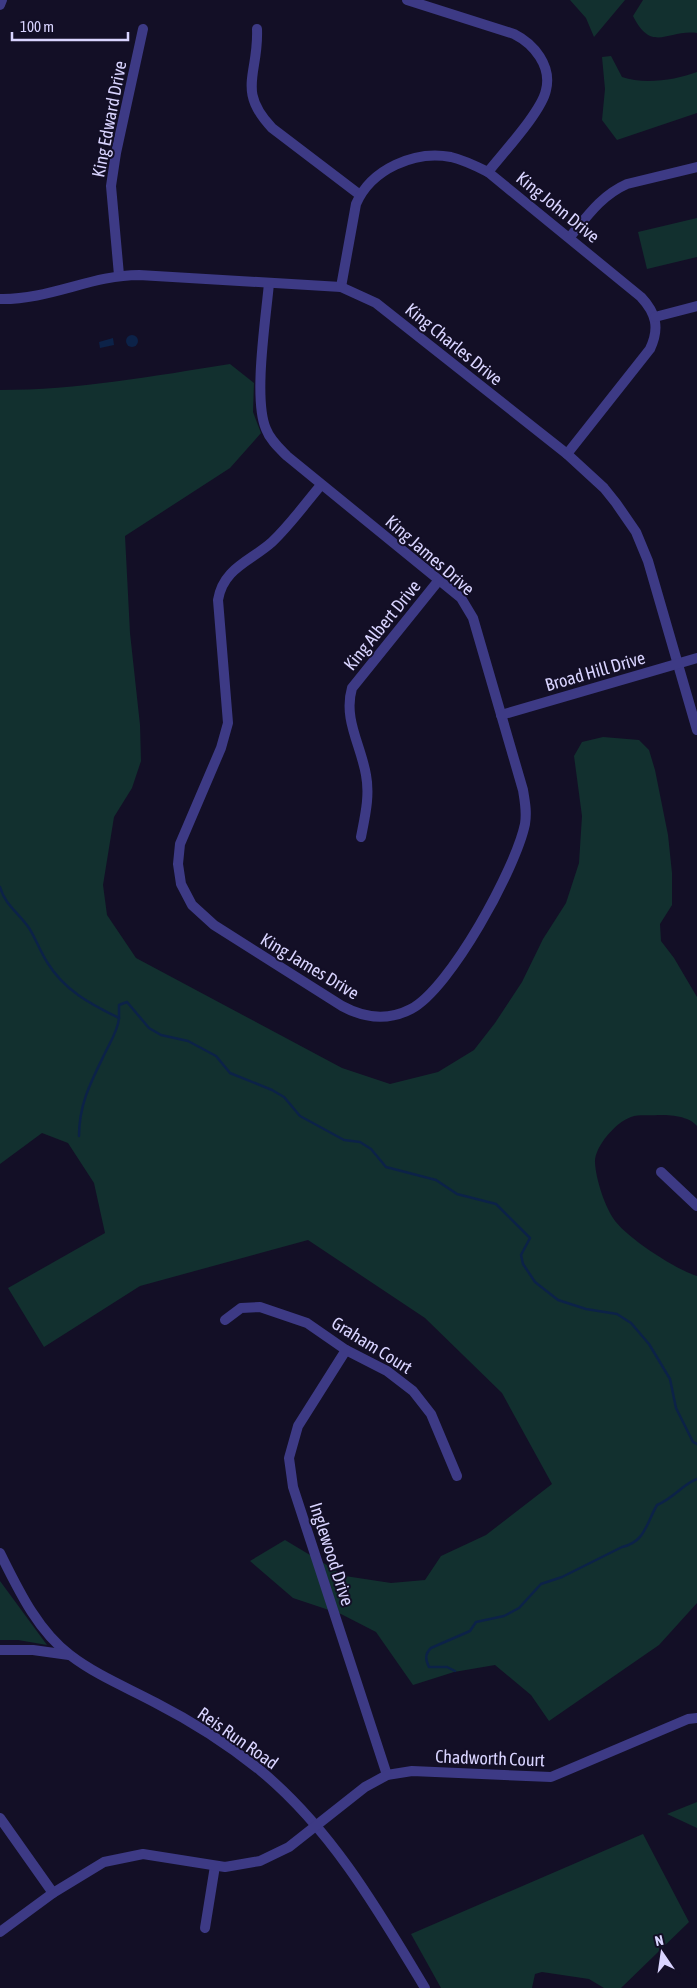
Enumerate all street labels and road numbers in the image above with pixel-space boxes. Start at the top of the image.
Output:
street label: King Edward Drive [87,59,131,179]
street label: King John Drive [512,167,604,247]
street label: King Charles Drive [401,298,507,390]
street label: King James Drive [381,511,479,599]
street label: King Albert Drive [339,576,425,674]
street label: Broad Hill Drive [542,647,648,695]
street label: King James Drive [257,928,363,1004]
street label: Graham Court [328,1312,416,1378]
street label: Inglewood Drive [305,1500,359,1608]
street label: Reis Run Road [194,1703,282,1773]
street label: Chadworth Court [435,1746,545,1770]

